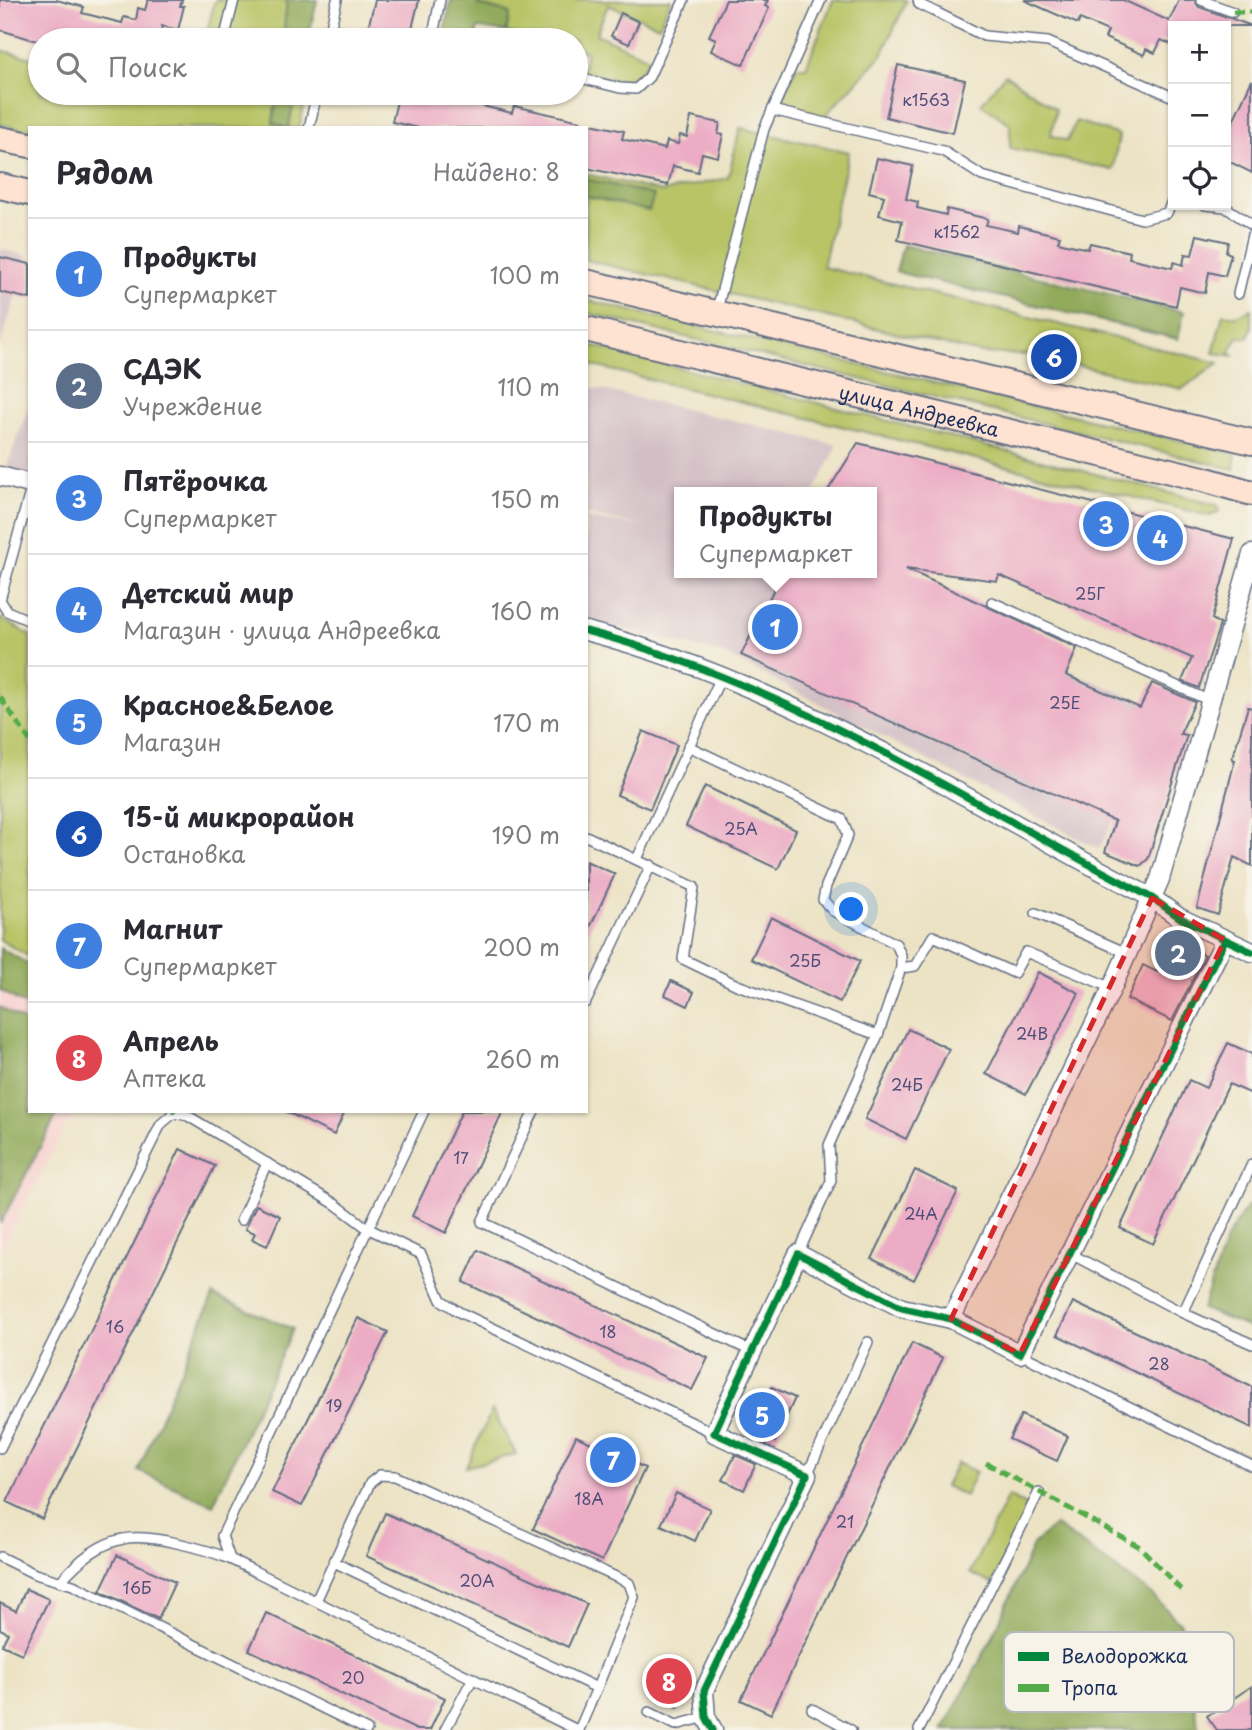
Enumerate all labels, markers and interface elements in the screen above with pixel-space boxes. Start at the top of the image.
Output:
map controls [1168,21,1231,210]
button: + [1168,21,1231,84]
search box [28,28,588,105]
text: Поиск [108,47,187,86]
icon: search [52,48,90,86]
button: − [1168,84,1231,147]
house number: к1563 [902,87,950,111]
button: locate [1168,147,1231,210]
text: Рядом [56,149,154,194]
text: Найдено: 8 [433,154,560,189]
house number: к1562 [934,219,980,243]
text: Продукты [123,237,257,276]
text: 1 [74,257,85,292]
text: 100 m [490,257,560,292]
text: Супермаркет [123,276,277,311]
pin: 6 [1031,331,1077,383]
text: СДЭК [123,349,202,388]
text: 2 [71,369,87,404]
text: 110 m [498,369,560,404]
street label: улица Андреевка [836,377,1002,443]
text: Учреждение [123,388,263,423]
text: Пятёрочка [123,461,268,500]
text: 3 [71,481,87,516]
text: 150 m [491,481,560,516]
popup [674,487,877,578]
text: Продукты [699,496,833,535]
pin: 3 [1083,498,1129,550]
text: Супермаркет [123,500,277,535]
pin: 4 [1137,512,1183,564]
text: Супермаркет [699,535,852,570]
text: Детский мир [123,573,294,612]
house number: 25Г [1075,581,1105,605]
text: 4 [71,593,87,628]
text: 160 m [491,593,560,628]
pin: 1 [752,601,798,653]
text: Магазин · улица Андреевка [123,612,440,647]
text: Красное&Белое [123,685,334,724]
house number: 25Е [1049,690,1081,714]
text: 5 [72,705,86,740]
text: 170 m [493,705,560,740]
text: Магазин [123,724,222,759]
text: 15-й микрорайон [123,797,355,836]
house number: 25А [724,816,758,840]
text: 6 [71,817,87,852]
text: 190 m [492,817,560,852]
text: Остановка [123,836,245,871]
your location [834,892,868,926]
text: Магнит [123,909,222,948]
pin: 2 [1155,927,1201,979]
text: 7 [72,929,86,964]
text: 200 m [483,929,560,964]
text: Супермаркет [123,948,277,983]
house number: 25Б [789,948,821,972]
text: Апрель [123,1021,219,1060]
house number: 24В [1016,1021,1048,1045]
text: 8 [72,1041,86,1076]
text: 260 m [485,1041,560,1076]
text: Аптека [123,1060,205,1095]
house number: 24Б [891,1072,923,1096]
house number: 17 [453,1145,469,1169]
house number: 24А [904,1201,938,1225]
house number: 16 [106,1314,124,1338]
house number: 18 [599,1319,617,1343]
house number: 28 [1148,1351,1170,1375]
pin: 5 [739,1389,785,1441]
house number: 19 [326,1393,342,1417]
pin: 7 [590,1434,636,1486]
house number: 18А [574,1486,604,1510]
house number: 21 [836,1509,854,1533]
house number: 20А [459,1568,495,1592]
house number: 16Б [123,1575,151,1599]
legend [1004,1632,1234,1712]
text: Велодорожка [1061,1641,1188,1669]
pin: 8 [646,1655,692,1707]
house number: 20 [342,1665,364,1689]
text: Тропа [1061,1673,1118,1701]

